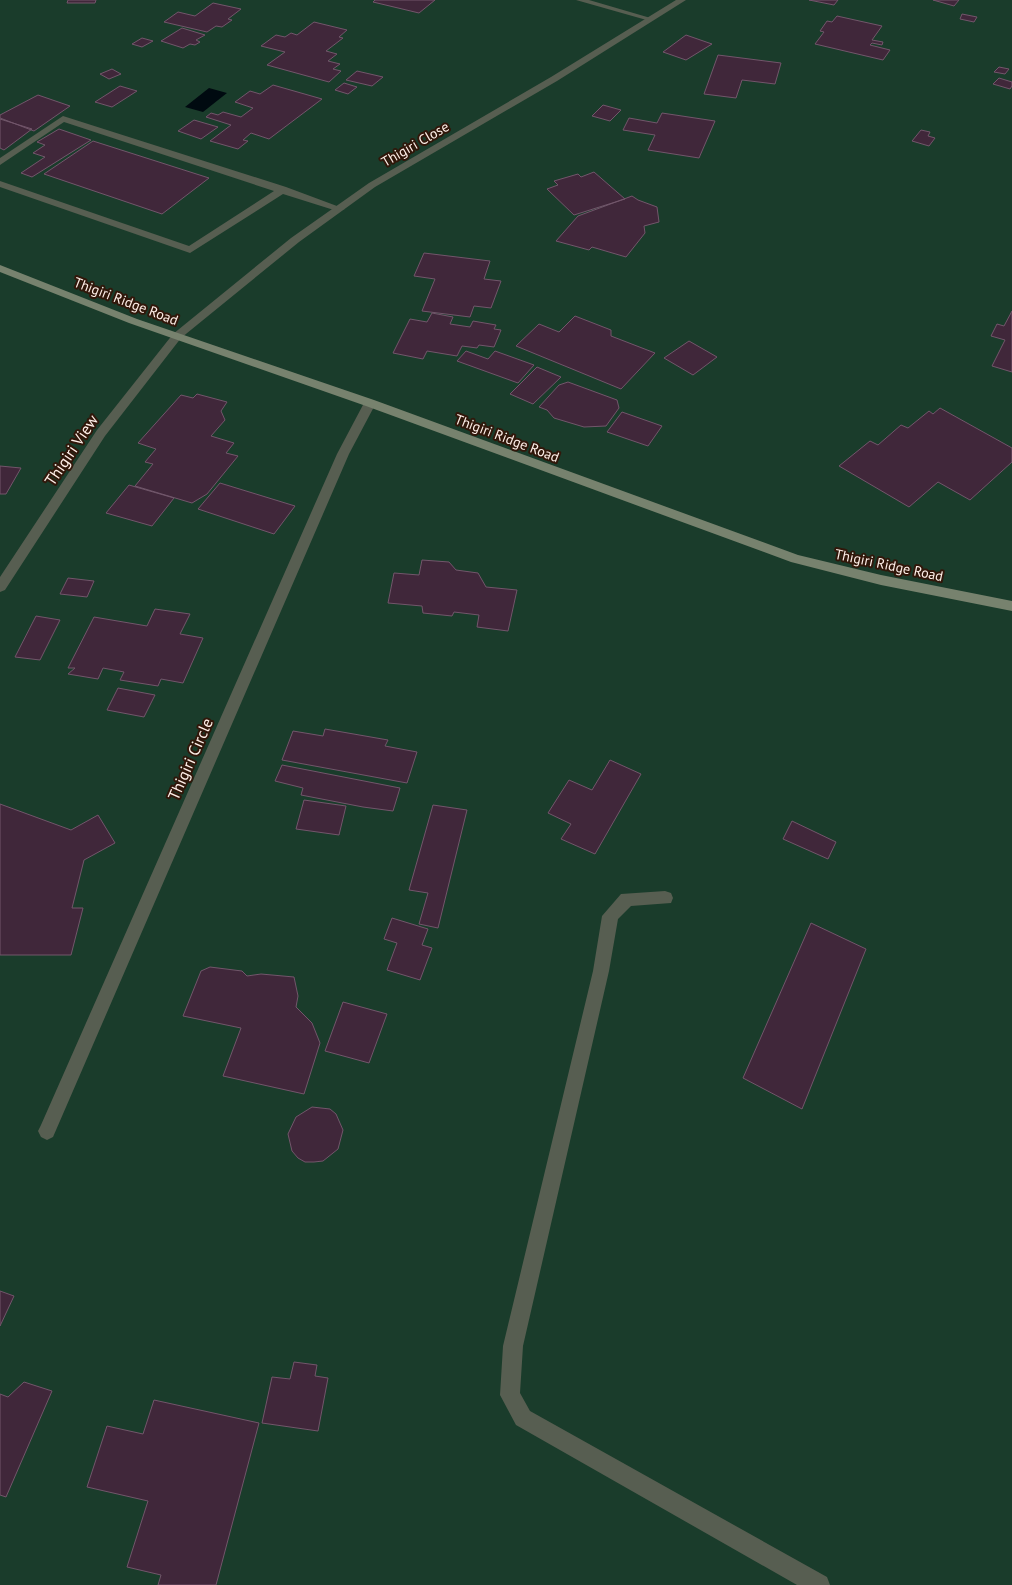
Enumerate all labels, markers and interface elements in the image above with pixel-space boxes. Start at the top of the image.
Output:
street label: Thigiri Close [378,117,452,171]
street label: Thigiri Ridge Road [71,273,181,329]
street label: Thigiri View [40,410,102,489]
street label: Thigiri Ridge Road [452,410,562,466]
street label: Thigiri Ridge Road [833,545,945,585]
street label: Thigiri Circle [163,715,217,803]

